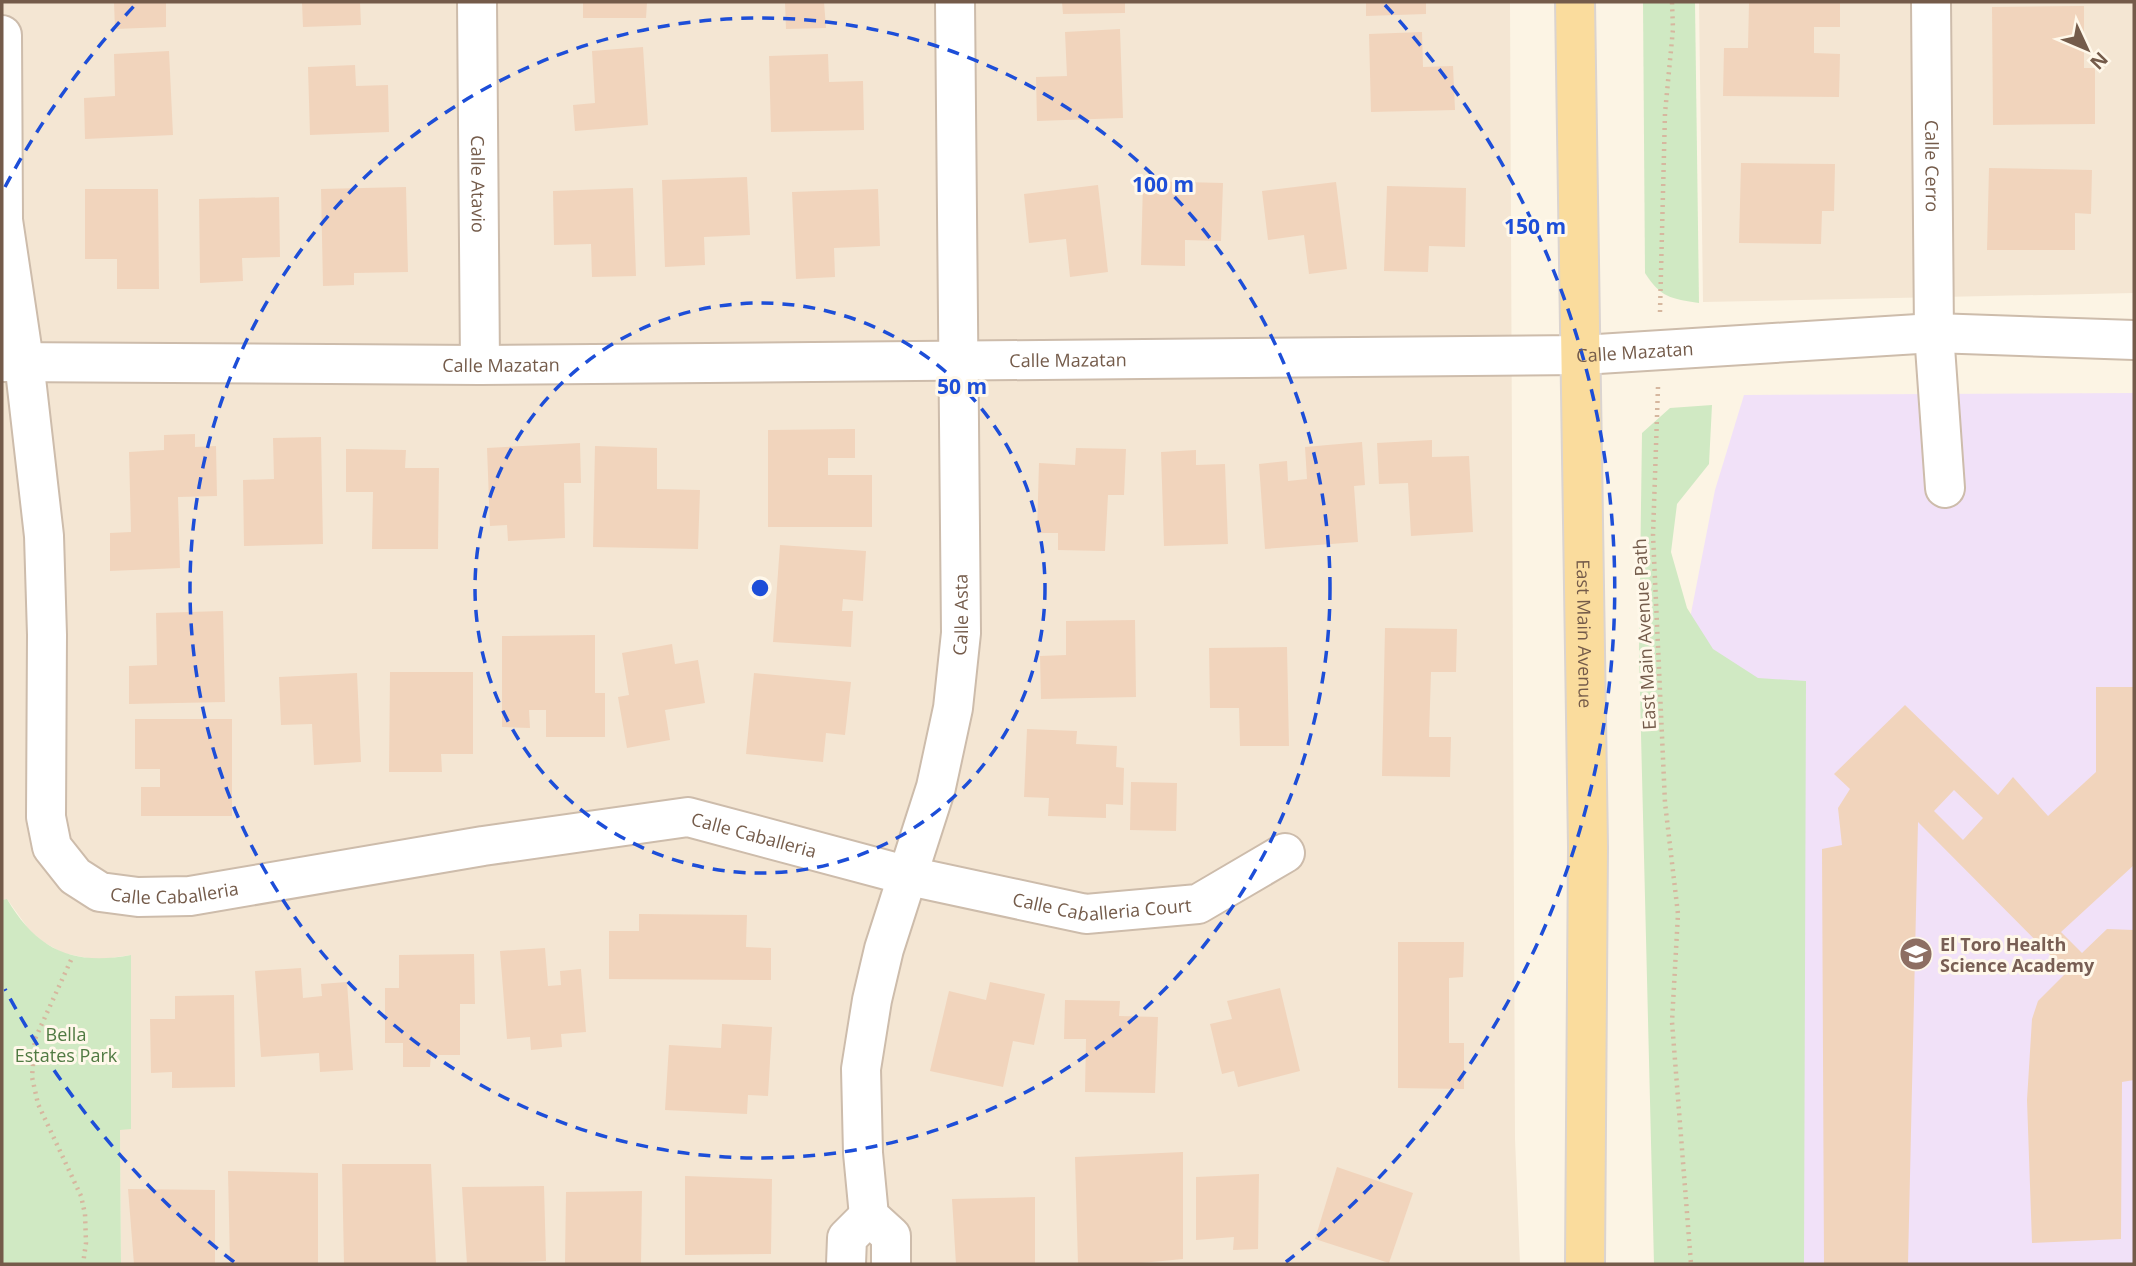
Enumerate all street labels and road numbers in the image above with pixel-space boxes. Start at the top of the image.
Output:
street label: Calle Cerro [1920,120,1945,212]
street label: Calle Atavio [466,135,491,233]
street label: Calle Mazatan [1576,336,1694,367]
street label: Calle Mazatan [1009,347,1127,372]
street label: Calle Mazatan [442,352,560,377]
street label: East Main Avenue Path [1627,538,1661,730]
street label: East Main Avenue [1572,559,1598,709]
street label: Calle Asta [947,574,973,657]
street label: Calle Caballeria [689,806,819,863]
street label: Calle Caballeria [109,876,240,909]
street label: Calle Caballeria Court [1010,887,1192,926]

